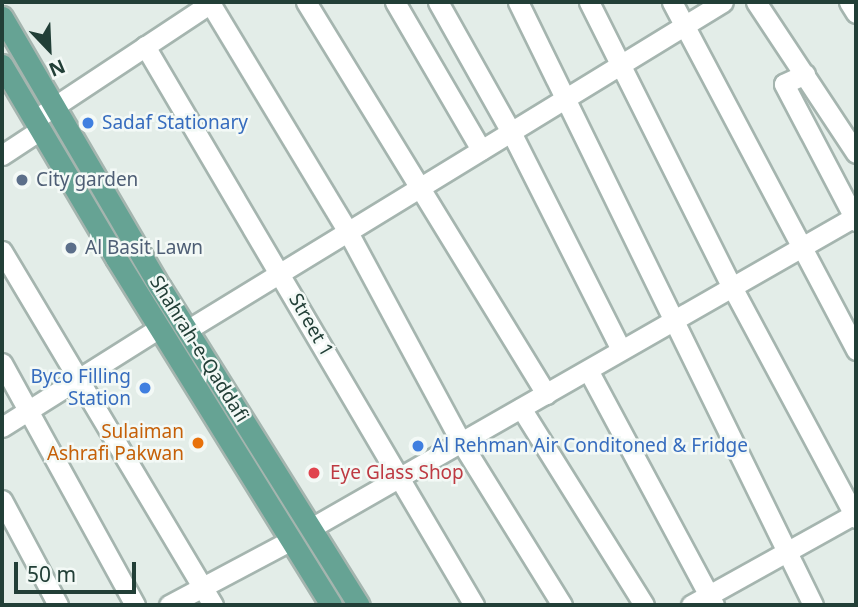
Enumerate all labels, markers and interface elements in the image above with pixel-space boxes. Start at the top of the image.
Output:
north arrow [14,14,84,84]
text: N [45,53,69,83]
place label: Sadaf Stationary [102,112,248,134]
marker: Sadaf Stationary [80,115,96,131]
place label: City garden [36,169,138,191]
marker: City garden [14,172,30,188]
place label: Al Basit Lawn [85,237,203,259]
marker: Al Basit Lawn [63,240,79,256]
street label: Shahrah-e-Qaddafi [145,272,253,426]
street label: Street 1 [284,289,338,361]
place label: Byco Filling Station [31,366,131,410]
marker: Byco Filling Station [137,380,153,396]
place label: Sulaiman Ashrafi Pakwan [47,421,184,465]
marker: Sulaiman Ashrafi Pakwan [190,435,206,451]
place label: Al Rehman Air Conditoned & Fridge [432,435,748,457]
marker: Al Rehman Air Conditoned & Fridge [410,438,426,454]
place label: Eye Glass Shop [330,462,464,484]
marker: Eye Glass Shop [304,463,324,483]
scale bar [18,548,140,592]
text: 50 m [27,560,76,588]

